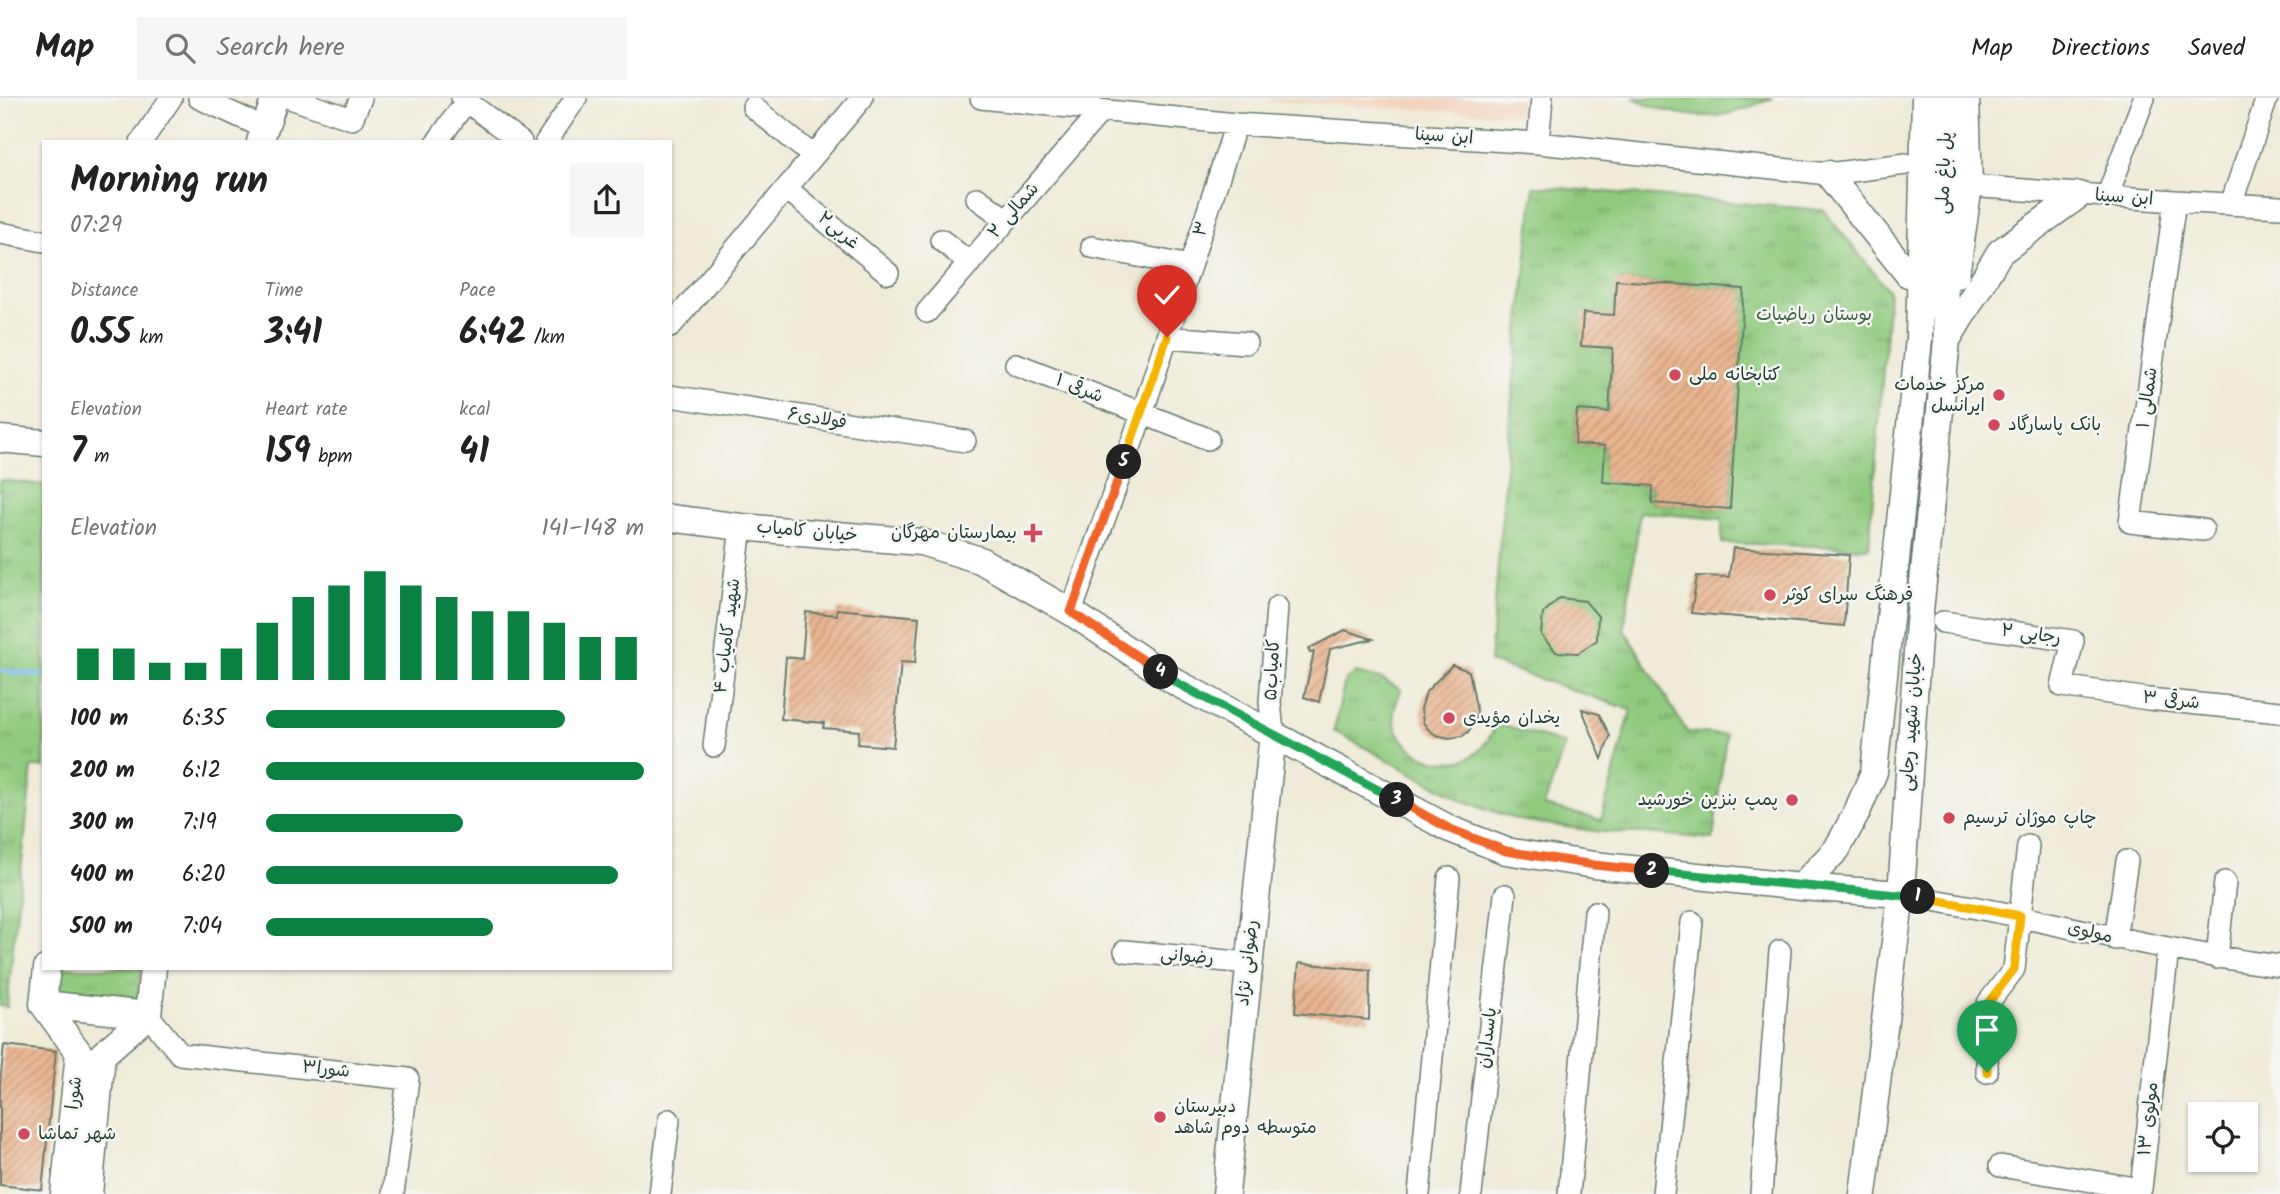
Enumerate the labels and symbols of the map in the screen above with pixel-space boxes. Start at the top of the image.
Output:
street label: ابن سینا [1414,120,1474,154]
street label: پل باغ ملی [1929,131,1961,215]
street label: ۲ شمالی [981,176,1047,246]
street label: ابن سینا [2094,181,2154,215]
street label: غربی۲ [810,205,866,257]
street label: ۳ [1186,218,1218,240]
pin [1137,265,1197,337]
park label: بوستان ریاضیات [1756,301,1872,330]
place label: کتابخانه ملی [1689,361,1781,390]
street label: ۱ شرقی [1051,366,1107,412]
street label: شمالی ۱ [2129,366,2167,430]
marker: کتابخانه ملی [1667,367,1683,383]
place label: مرکز خدمات ایرانسل [1894,371,1985,421]
marker: مرکز خدمات ایرانسل [1991,387,2007,403]
street label: فولادی۶ [785,400,849,438]
place label: بانک پاسارگاد [2008,411,2101,440]
marker: بانک پاسارگاد [1986,417,2002,433]
pin: 5 [1106,444,1142,480]
street label: خیابان کامیاب [755,513,859,551]
place label: بیمارستان مهرگان [891,519,1017,548]
marker: بیمارستان مهرگان [1023,523,1043,543]
street label: شهید کامیاب ۴ [707,577,749,695]
place label: فرهنگ سرای کوثر [1782,581,1913,610]
marker: فرهنگ سرای کوثر [1762,587,1778,603]
street label: رجایی ۲ [1999,616,2063,654]
street label: کامیاب۵ [1257,638,1289,702]
street label: خیابان شهید رجایی [1893,652,1931,792]
pin: 4 [1144,654,1178,690]
street label: شرقی ۳ [2141,684,2201,718]
place label: یخدان مؤیدی [1463,704,1560,733]
marker: یخدان مؤیدی [1441,710,1457,726]
pin: 3 [1380,782,1414,818]
place label: پمپ بنزین خورشید [1638,786,1778,815]
marker: پمپ بنزین خورشید [1784,792,1800,808]
place label: چاپ موژان ترسیم [1963,804,2097,833]
marker: چاپ موژان ترسیم [1941,810,1957,826]
pin: 2 [1634,854,1670,888]
pin: 1 [1900,880,1936,914]
street label: مولوی [2065,914,2115,952]
street label: رضوانی نژاد [1229,918,1267,1008]
street label: رضوانی [1159,940,1215,974]
pin [1957,1000,2017,1072]
street label: پاسداران [1470,1006,1506,1070]
street label: شورا۳ [301,1053,351,1087]
street label: شورا [59,1075,91,1111]
street label: مولوی ۱۳ [2131,1081,2167,1157]
place label: دبیرستان متوسطه دوم شاهد [1174,1093,1317,1143]
marker: دبیرستان متوسطه دوم شاهد [1152,1109,1168,1125]
place label: شهر تماشا [38,1120,116,1149]
marker: شهر تماشا [16,1126,32,1142]

